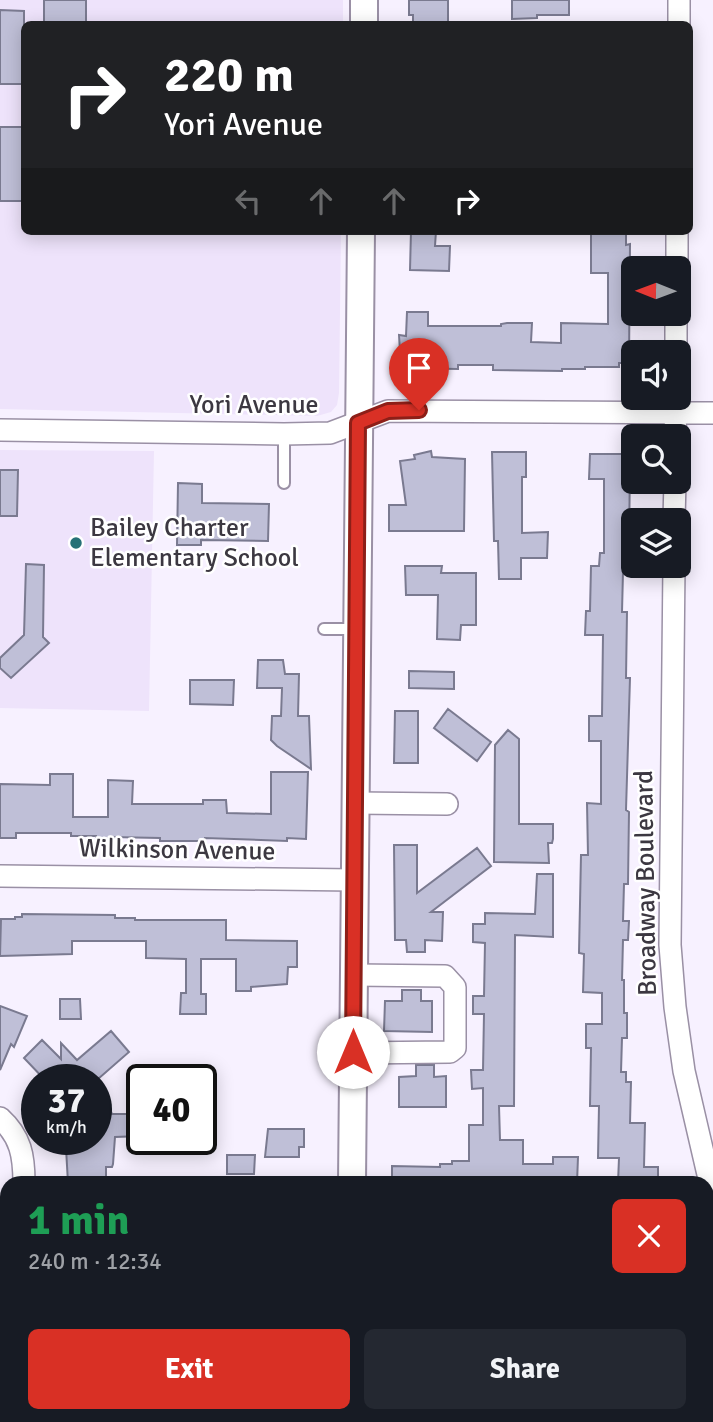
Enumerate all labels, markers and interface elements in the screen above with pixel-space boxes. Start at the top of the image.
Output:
text: 220 m [164,45,294,105]
icon: right [49,49,140,140]
text: Yori Avenue [164,105,323,144]
icon: left [229,182,267,220]
icon: ahead [302,182,340,220]
icon: ahead [375,182,413,220]
icon: right [448,182,486,220]
north arrow [621,256,691,326]
map controls [621,256,691,578]
pin [389,338,449,410]
button: sound [621,340,691,410]
icon: arrive [400,349,438,387]
street label: Yori Avenue [189,389,319,421]
button: search [621,424,691,494]
button: layers [621,508,691,578]
place label: Bailey Charter Elementary School [90,512,299,574]
marker: Bailey Charter Elementary School [68,535,84,551]
street label: Broadway Boulevard [628,770,664,996]
street label: Wilkinson Avenue [78,832,276,868]
position arrow [316,1015,390,1089]
speed limit sign: 40 [126,1064,217,1155]
text: 37 [48,1079,85,1122]
text: km/h [46,1116,87,1138]
text: 1 min [28,1195,129,1246]
button: close [612,1199,686,1273]
text: 240 m · 12:34 [28,1247,162,1276]
button: Exit [28,1329,350,1409]
button: Share [364,1329,686,1409]

